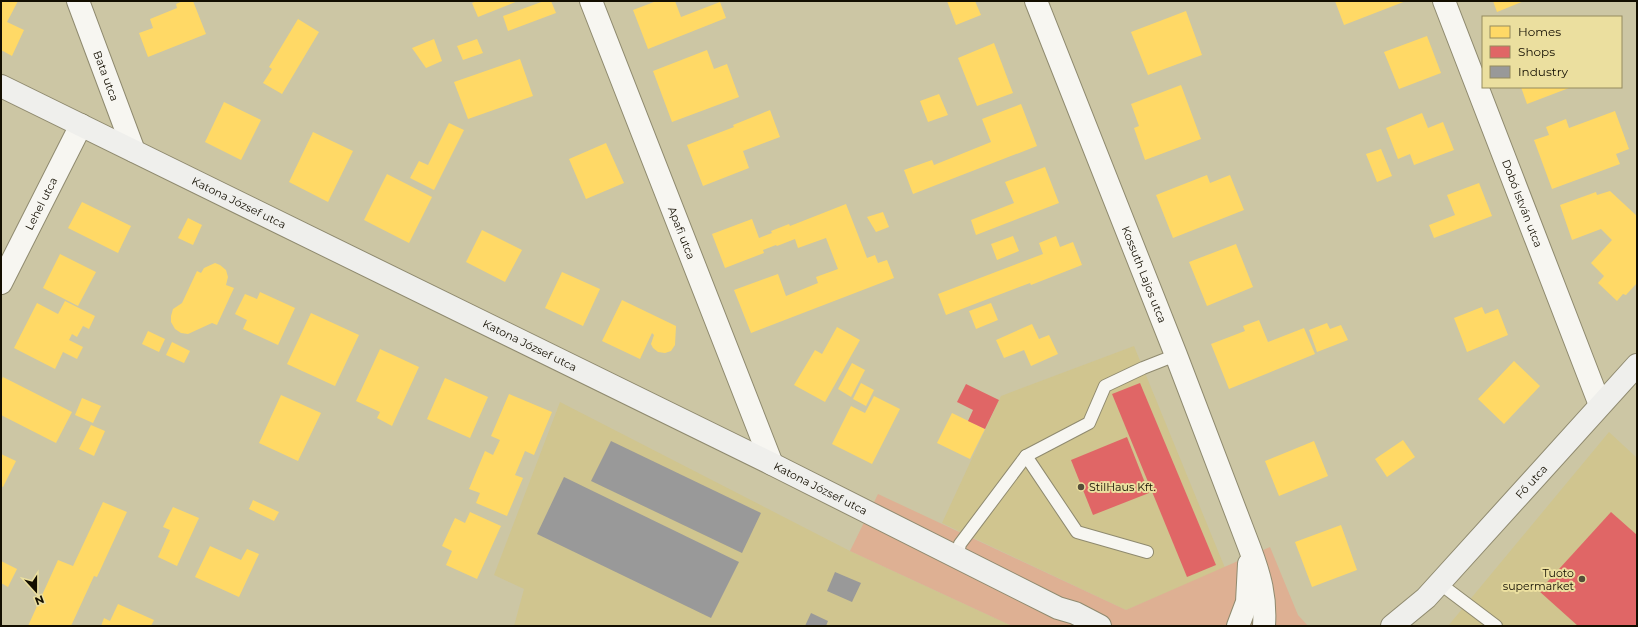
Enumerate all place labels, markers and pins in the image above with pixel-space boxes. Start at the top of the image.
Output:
place label: StilHaus Kft. [1089,480,1156,494]
marker: StilHaus Kft. [1076,482,1086,492]
place label: Tuoto supermarket [1503,566,1575,593]
marker: Tuoto supermarket [1577,574,1587,584]

